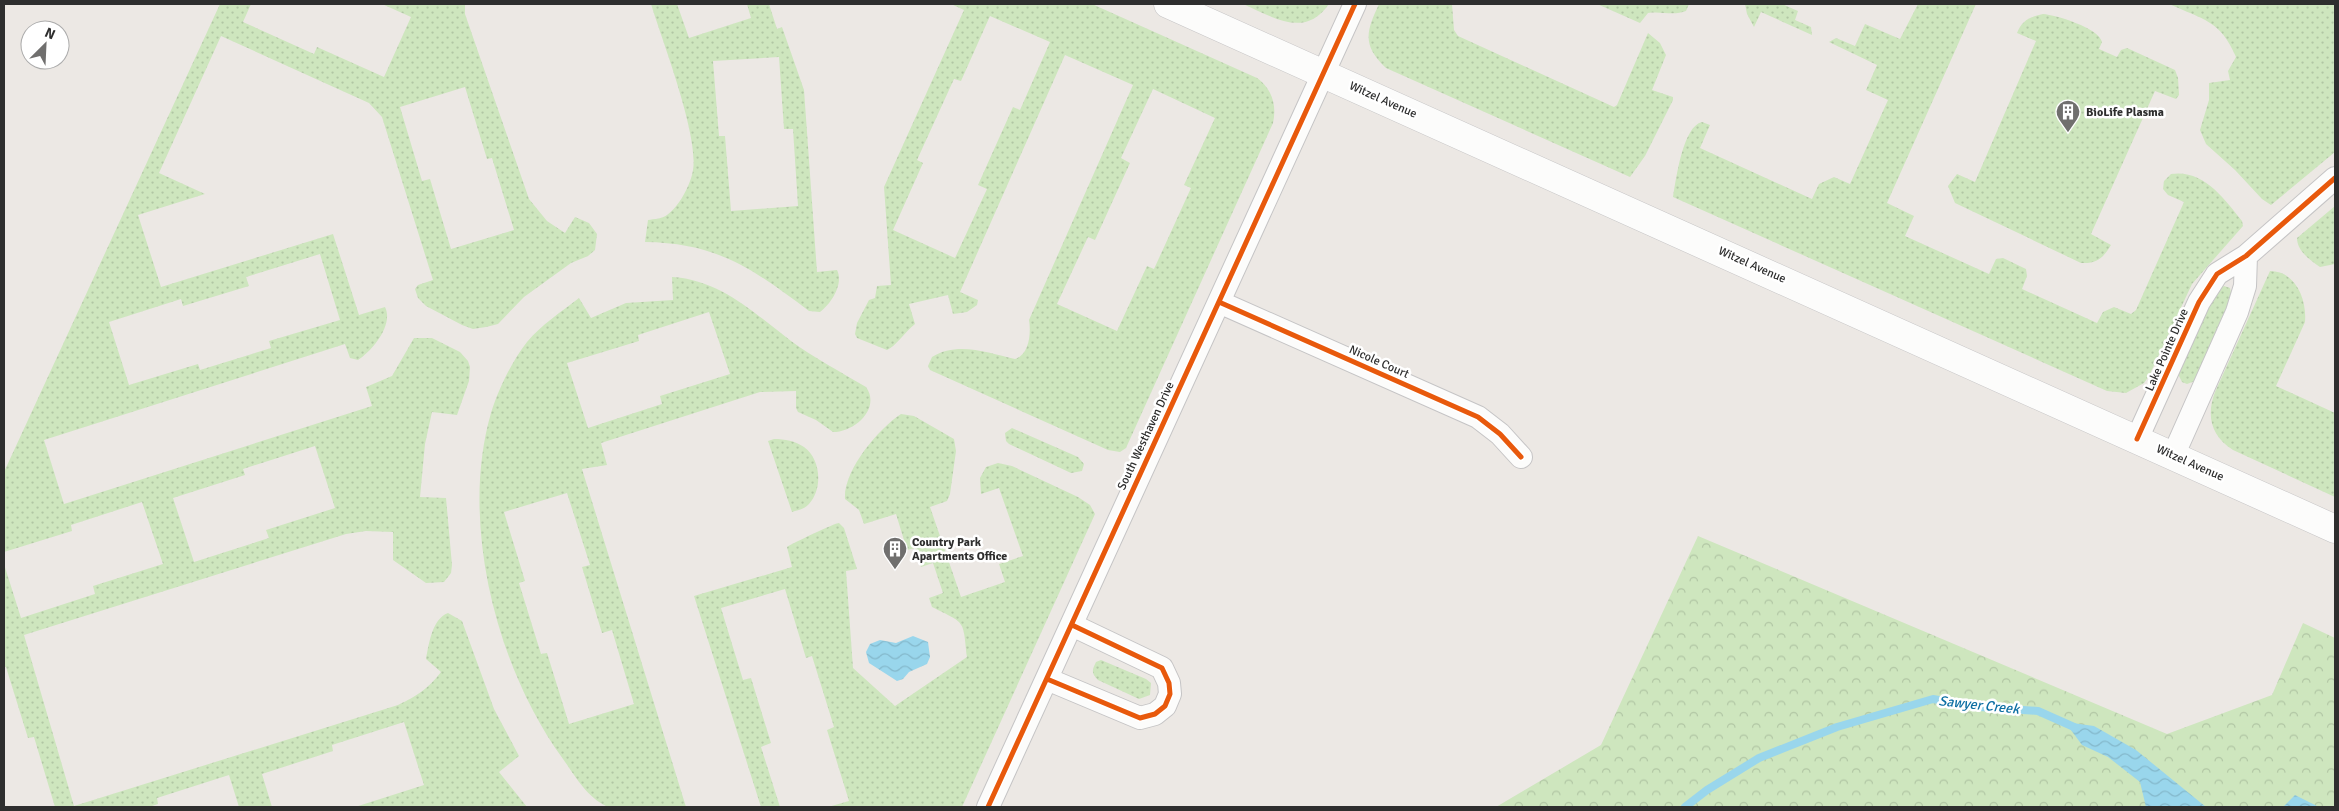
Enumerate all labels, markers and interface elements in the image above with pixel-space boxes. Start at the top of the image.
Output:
north arrow [20,20,70,70]
text: N [42,24,58,43]
street label: Witzel Avenue [1347,78,1419,122]
building icon: BioLife Plasma [2055,99,2081,133]
place label: BioLife Plasma [2086,105,2164,120]
street label: Witzel Avenue [1716,243,1788,287]
street label: Lake Pointe Drive [2142,306,2192,394]
street label: Nicole Court [1347,342,1411,382]
street label: South Westhaven Drive [1114,379,1178,493]
street label: Witzel Avenue [2154,441,2226,485]
place label: Country Park Apartments Office [912,535,1007,564]
building icon: Country Park Apartments Office [882,536,908,570]
water label: Sawyer Creek [1938,692,2022,718]

